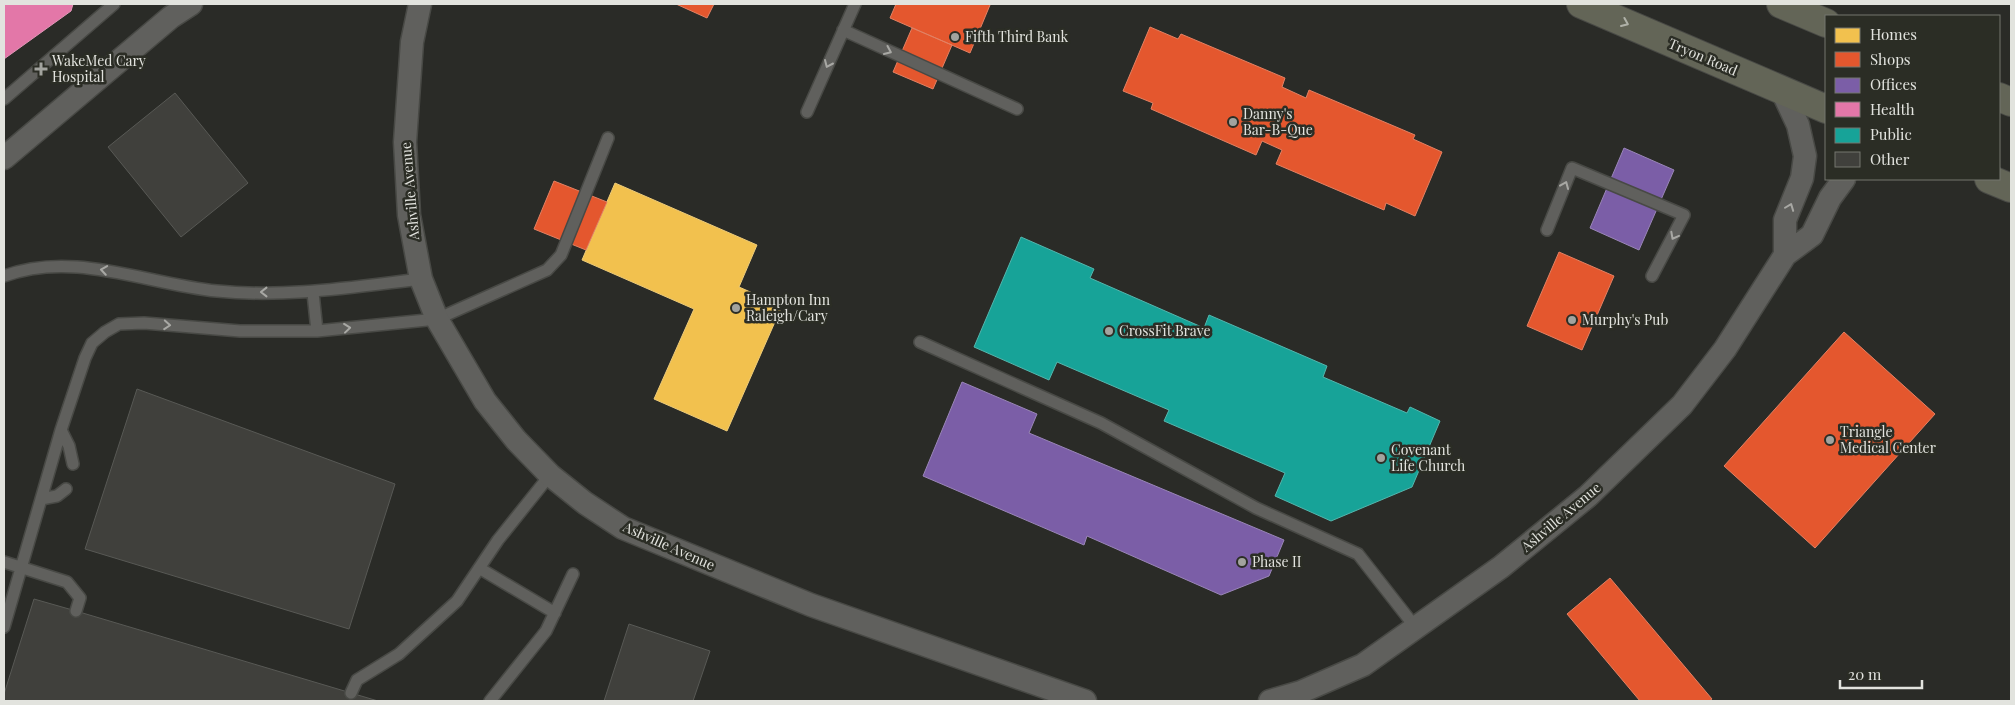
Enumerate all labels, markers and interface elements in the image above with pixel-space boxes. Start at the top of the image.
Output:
legend [1825,15,2000,180]
one-way arrow [1620,17,1629,28]
text: Homes [1870,24,1917,44]
place label: Fifth Third Bank [965,27,1069,46]
marker: Fifth Third Bank [949,31,961,43]
street label: Tryon Road [1666,33,1741,80]
one-way arrow [883,44,892,55]
text: Shops [1870,49,1911,69]
place label: WakeMed Cary Hospital [51,51,146,86]
one-way arrow [824,59,835,68]
marker: WakeMed Cary Hospital [34,62,48,76]
text: Offices [1870,74,1917,94]
text: Health [1870,99,1915,119]
place label: Danny's Bar-B-Que [1243,104,1313,139]
marker: Danny's Bar-B-Que [1227,116,1239,128]
text: Public [1870,124,1912,144]
street label: Ashville Avenue [396,141,423,242]
text: Other [1870,149,1910,169]
one-way arrow [1560,181,1570,189]
one-way arrow [1785,204,1795,212]
one-way arrow [1670,231,1680,240]
one-way arrow [99,265,107,276]
one-way arrow [260,287,268,298]
place label: Hampton Inn Raleigh/Cary [746,290,831,325]
marker: Hampton Inn Raleigh/Cary [730,302,742,314]
place label: Murphy's Pub [1582,310,1668,329]
marker: Murphy's Pub [1566,314,1578,326]
one-way arrow [164,319,172,330]
place label: CrossFit Brave [1119,321,1211,340]
one-way arrow [343,323,351,334]
marker: CrossFit Brave [1103,325,1115,337]
place label: Triangle Medical Center [1840,422,1937,457]
marker: Triangle Medical Center [1824,434,1836,446]
place label: Covenant Life Church [1391,440,1466,475]
marker: Covenant Life Church [1375,452,1387,464]
street label: Ashville Avenue [1516,478,1604,556]
street label: Ashville Avenue [620,516,718,574]
place label: Phase II [1252,552,1302,571]
marker: Phase II [1236,556,1248,568]
scale bar [1840,658,1922,690]
text: 20 m [1848,664,1882,684]

